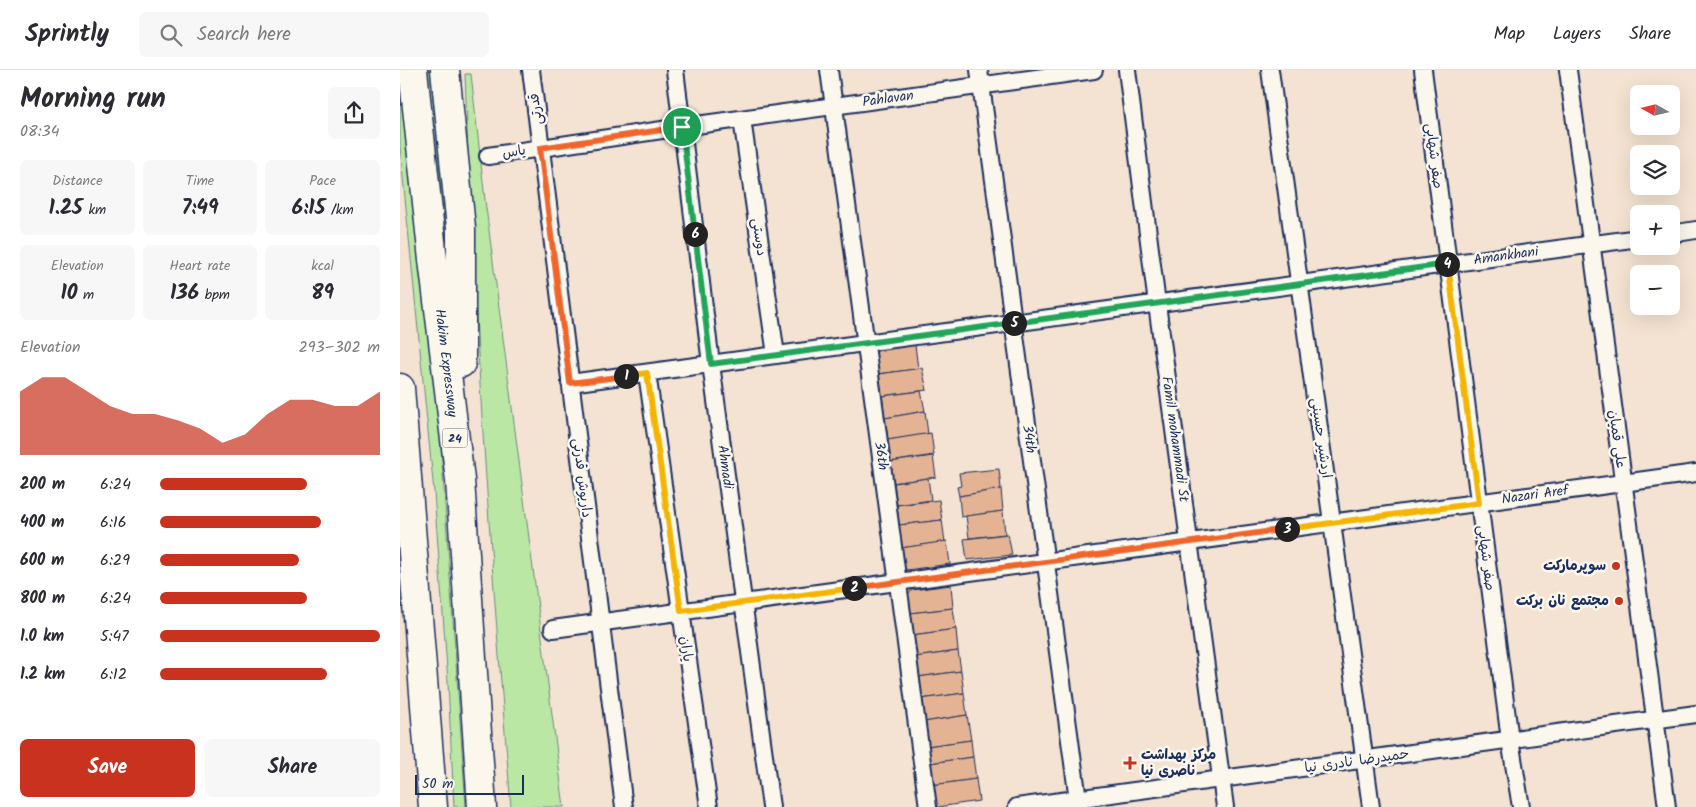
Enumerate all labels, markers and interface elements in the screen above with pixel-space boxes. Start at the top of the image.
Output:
search box [139,12,489,57]
text: Sprintly [25,15,109,54]
text: Search here [197,20,291,50]
text: Map [1494,20,1525,49]
text: Layers [1553,20,1601,49]
text: Share [1629,20,1671,49]
icon: search [157,21,185,49]
text: Morning run [20,77,166,122]
street label: Pahlavan [861,85,915,113]
north arrow [1630,85,1680,135]
map controls [1630,85,1680,315]
button: share [328,87,380,139]
street label: قدرتی [523,92,549,126]
pin [661,106,703,148]
icon: arrive [668,113,696,141]
text: 08:34 [20,119,60,144]
street label: صفر شهابی [1419,122,1449,190]
street label: یاس [501,139,527,165]
button: layers [1630,145,1680,195]
text: Distance [52,170,102,192]
text: Time [186,170,214,192]
text: Pace [309,170,336,192]
text: 1.25 [49,192,83,225]
text: 7:49 [181,192,219,225]
text: 6:15 [292,192,325,225]
text: km [83,199,106,221]
text: /km [325,199,354,221]
button: + [1630,205,1680,255]
street label: دوستی [745,217,773,257]
pin: 6 [682,222,708,246]
text: 6 [692,223,699,245]
street label: Amankhani [1472,240,1540,271]
pin: 4 [1434,252,1460,276]
text: 4 [1444,253,1451,275]
text: Elevation [51,255,104,277]
text: Heart rate [170,255,230,277]
text: kcal [311,255,334,277]
button: − [1630,265,1680,315]
text: 10 [60,277,78,310]
text: 136 [170,277,199,310]
text: 89 [311,277,334,310]
text: m [78,284,94,306]
text: bpm [199,284,230,306]
street label: Hakim Expressway [428,308,464,419]
pin: 5 [1002,310,1026,336]
text: 5 [1011,312,1018,334]
text: Elevation [20,335,81,360]
text: 293–302 m [298,335,380,360]
pin: 1 [614,364,638,388]
text: 1 [624,365,629,387]
street label: Famil mohammadi St [1155,375,1195,504]
street label: اردشیر حسینی [1304,396,1338,480]
street label: علی قمیان [1602,408,1632,470]
street label: 34th [1016,423,1042,455]
road number: 24 [442,428,468,448]
street label: داریوش قدرتی [566,437,598,519]
street label: 36th [868,440,894,472]
street label: Ahmadi [711,444,739,491]
text: 200 m [20,472,65,497]
text: 6:24 [100,472,131,497]
street label: Nazari Aref [1500,479,1571,511]
text: 400 m [20,510,64,535]
text: 6:16 [100,510,127,535]
pin: 3 [1274,516,1300,542]
text: 3 [1284,518,1291,540]
street label: صفر شهابی [1471,524,1501,592]
text: 600 m [20,548,64,573]
text: 6:29 [100,548,130,573]
place label: سوپرمارکت [1543,555,1606,577]
marker: سوپرمارکت [1610,560,1622,572]
pin: 2 [842,576,866,600]
text: 2 [850,577,859,599]
text: 800 m [20,586,65,611]
text: 6:24 [100,586,131,611]
place label: مجتمع نان برکت [1516,590,1609,612]
marker: مجتمع نان برکت [1613,595,1625,607]
text: 1.0 km [20,624,64,649]
text: 5:47 [100,624,129,649]
street label: یاران [673,635,699,663]
text: 1.2 km [20,662,65,687]
text: 6:12 [100,662,127,687]
button: Save [20,739,195,797]
button: Share [205,739,380,797]
street label: حمیدرضا نادری نیا [1303,743,1411,779]
place label: مرکز بهداشت ناصری نیا [1141,744,1216,782]
marker: مرکز بهداشت ناصری نیا [1123,756,1137,770]
scale bar [415,772,524,795]
text: 50 m [422,773,453,795]

